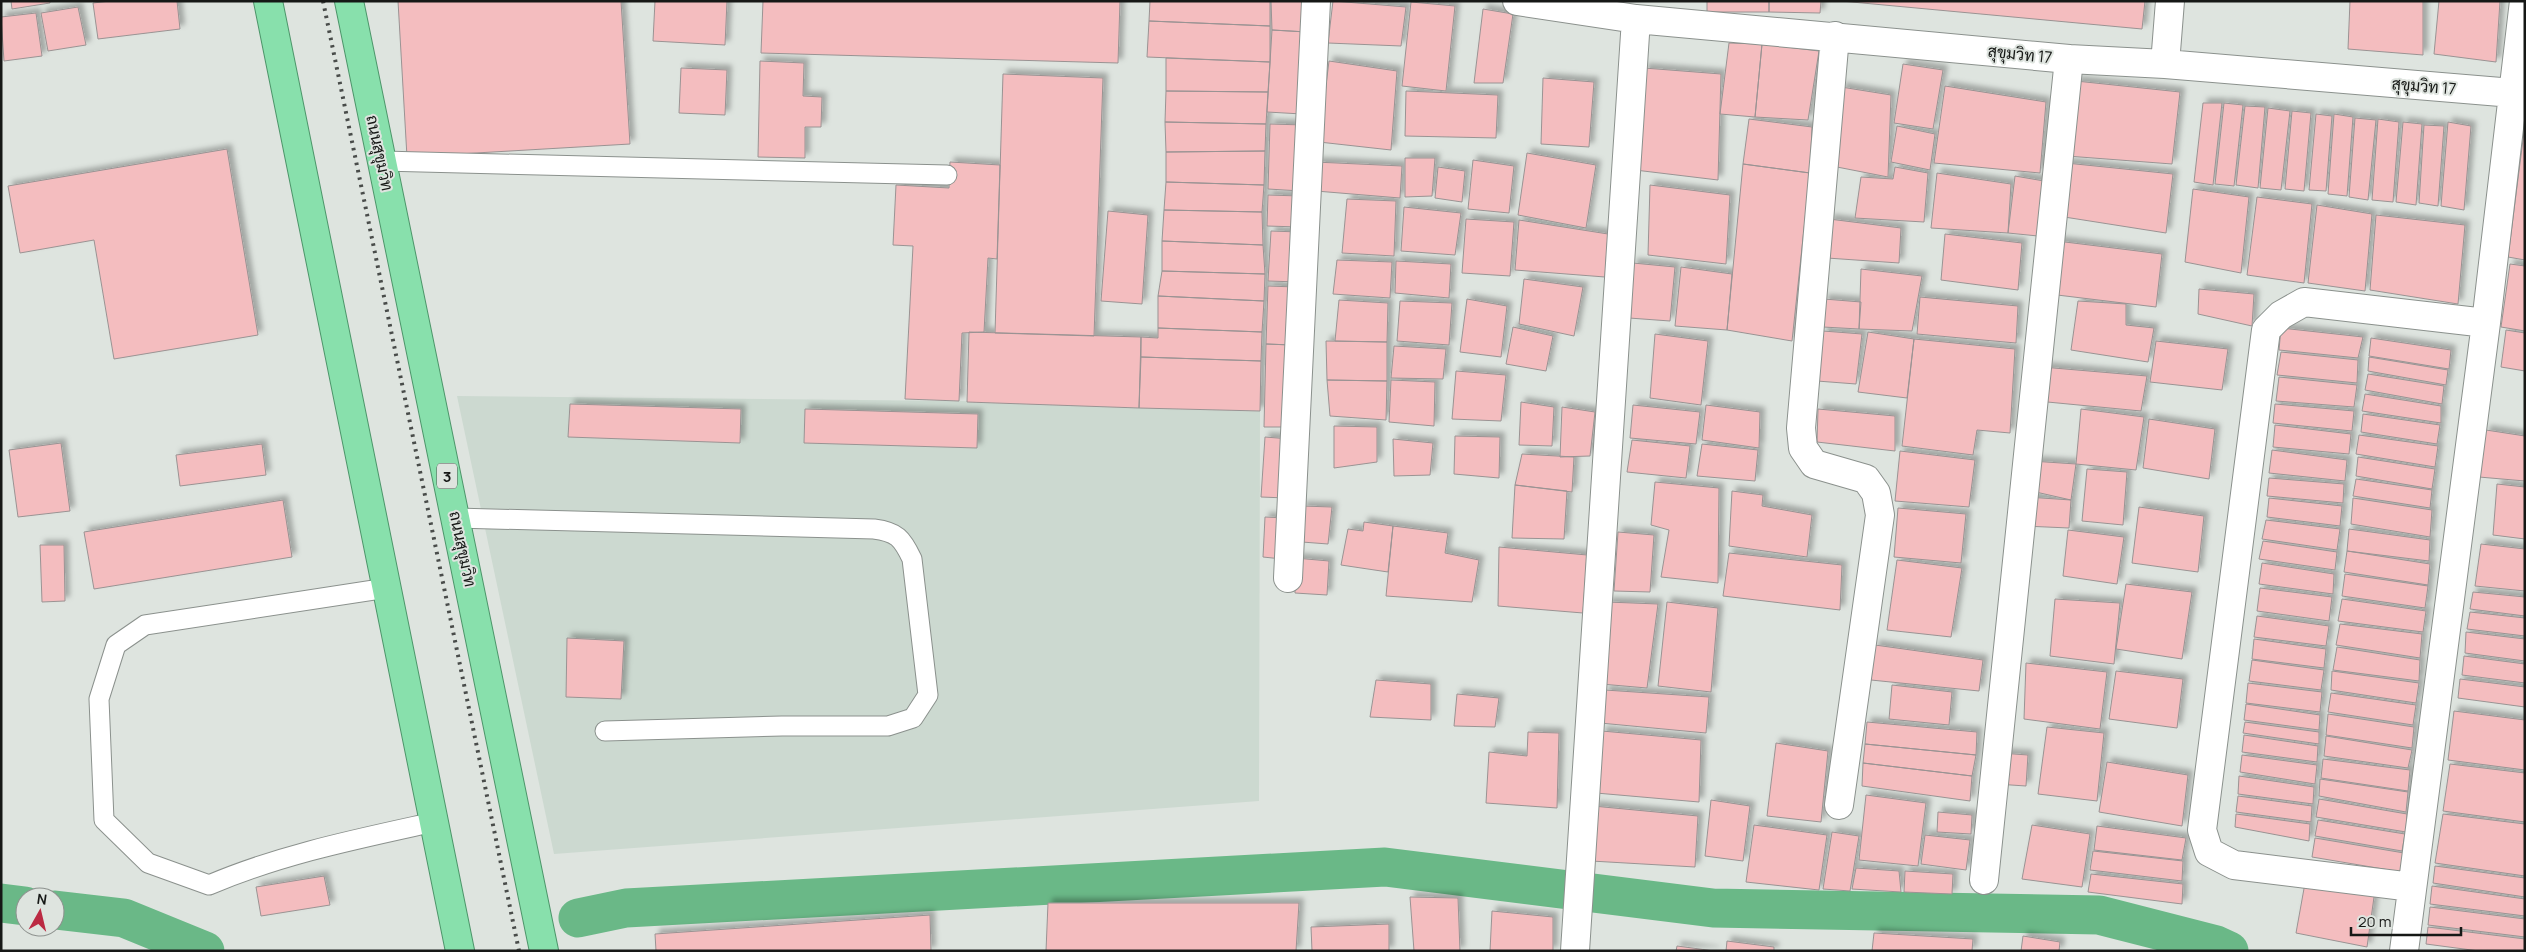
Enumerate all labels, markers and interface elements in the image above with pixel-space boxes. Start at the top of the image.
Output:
street label: สุขุมวิท 17 [1987,40,2053,69]
street label: สุขุมวิท 17 [2391,72,2457,101]
street label: ถนนสุขุมวิท [360,113,399,193]
road number: 3 [437,464,457,488]
street label: ถนนสุขุมวิท [443,509,482,589]
north arrow [15,887,65,937]
text: N [36,889,48,909]
scale bar [2351,904,2461,936]
text: 20 m [2358,911,2391,932]

